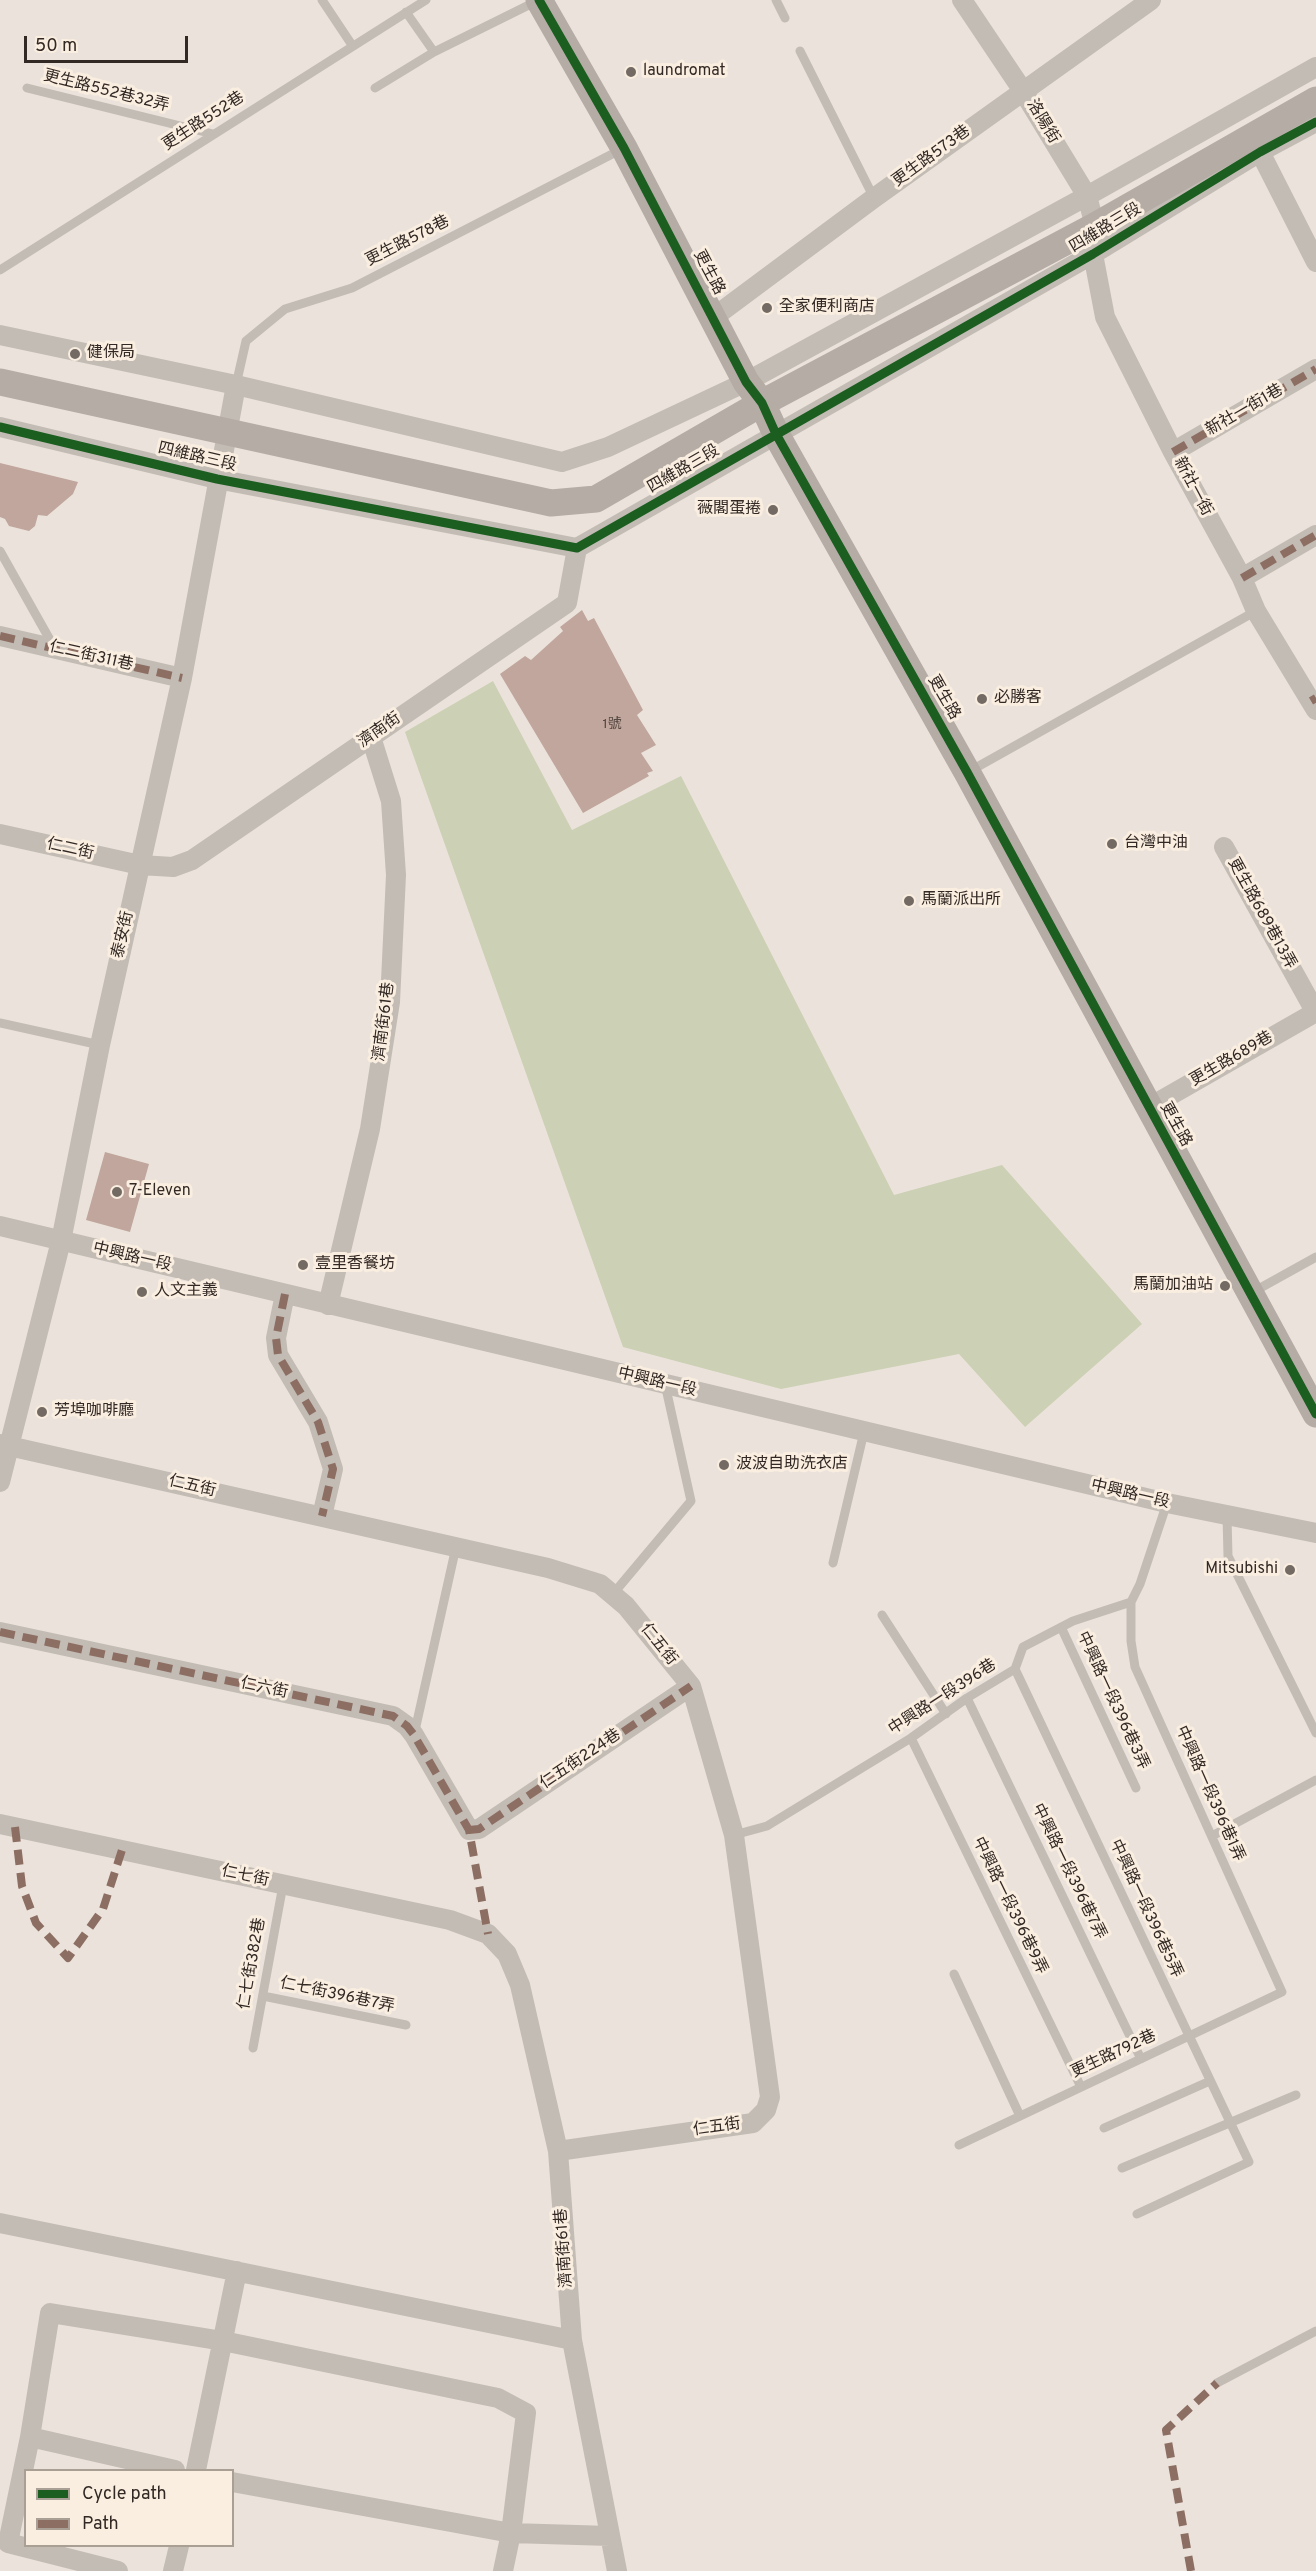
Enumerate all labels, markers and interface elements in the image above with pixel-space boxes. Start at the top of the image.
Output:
scale bar [27,24,190,62]
text: 50 m [35,35,77,58]
place label: laundromat [643,62,725,82]
marker: laundromat [624,65,638,79]
street label: 更生路552巷32弄 [41,67,171,117]
street label: 更生路552巷 [160,88,248,156]
street label: 洛陽街 [1021,96,1063,148]
street label: 更生路573巷 [889,122,975,192]
street label: 四維路三段 [1067,200,1145,258]
street label: 更生路578巷 [363,213,453,271]
street label: 更生路 [688,247,728,299]
place label: 全家便利商店 [779,298,875,318]
marker: 全家便利商店 [760,301,774,315]
place label: 健保局 [87,344,135,364]
marker: 健保局 [68,347,82,361]
street label: 新社一街1巷 [1203,381,1287,441]
street label: 四維路三段 [156,440,238,476]
street label: 四維路三段 [645,442,723,498]
street label: 新社一街 [1169,454,1215,520]
place label: 薇閣蛋捲 [697,500,761,520]
marker: 薇閣蛋捲 [766,503,780,517]
street label: 仁二街311巷 [47,638,135,676]
street label: 更生路 [923,672,963,724]
place label: 必勝客 [994,689,1042,709]
marker: 必勝客 [975,692,989,706]
street label: 濟南街 [355,709,405,753]
house number: 1號 [602,717,622,733]
place label: 台灣中油 [1124,834,1188,854]
street label: 仁二街 [44,835,96,865]
marker: 台灣中油 [1105,837,1119,851]
street label: 更生路689巷13弄 [1223,855,1299,973]
place label: 馬蘭派出所 [921,891,1001,911]
marker: 馬蘭派出所 [902,894,916,908]
street label: 泰安街 [109,909,139,961]
street label: 濟南街61巷 [371,981,399,1063]
street label: 更生路689巷 [1187,1029,1277,1091]
street label: 更生路 [1155,1099,1195,1151]
place label: 7-Eleven [129,1182,191,1202]
marker: 7-Eleven [110,1185,124,1199]
street label: 中興路一段 [91,1240,173,1276]
place label: 壹里香餐坊 [315,1255,395,1275]
marker: 壹里香餐坊 [296,1258,310,1272]
place label: 馬蘭加油站 [1133,1276,1213,1296]
marker: 馬蘭加油站 [1218,1279,1232,1293]
place label: 人文主義 [154,1282,218,1302]
marker: 人文主義 [135,1285,149,1299]
street label: 中興路一段 [616,1365,698,1401]
place label: 芳埠咖啡廳 [54,1402,134,1422]
marker: 芳埠咖啡廳 [35,1405,49,1419]
place label: 波波自助洗衣店 [736,1455,848,1475]
marker: 波波自助洗衣店 [717,1458,731,1472]
street label: 仁五街 [166,1472,218,1502]
street label: 中興路一段 [1089,1477,1171,1513]
place label: Mitsubishi [1205,1560,1278,1580]
marker: Mitsubishi [1283,1563,1297,1577]
street label: 仁五街 [635,1620,681,1670]
street label: 中興路一段396巷3弄 [1072,1629,1152,1773]
street label: 中興路一段396巷 [886,1656,1000,1740]
street label: 仁六街 [239,1675,289,1703]
street label: 中興路一段396巷1弄 [1170,1723,1248,1865]
street label: 仁五街224巷 [537,1726,625,1794]
street label: 中興路一段396巷7弄 [1027,1801,1109,1943]
street label: 中興路一段396巷9弄 [968,1834,1050,1978]
street label: 中興路一段396巷5弄 [1105,1837,1185,1981]
street label: 仁七街 [220,1863,270,1891]
street label: 仁七街382巷 [235,1917,271,2011]
street label: 仁七街396巷7弄 [278,1974,396,2018]
street label: 更生路792巷 [1068,2027,1160,2083]
street label: 仁五街 [692,2115,742,2141]
street label: 濟南街61巷 [553,2208,577,2288]
legend [24,2469,234,2547]
text: Cycle path [82,2483,167,2506]
text: Path [82,2513,119,2536]

